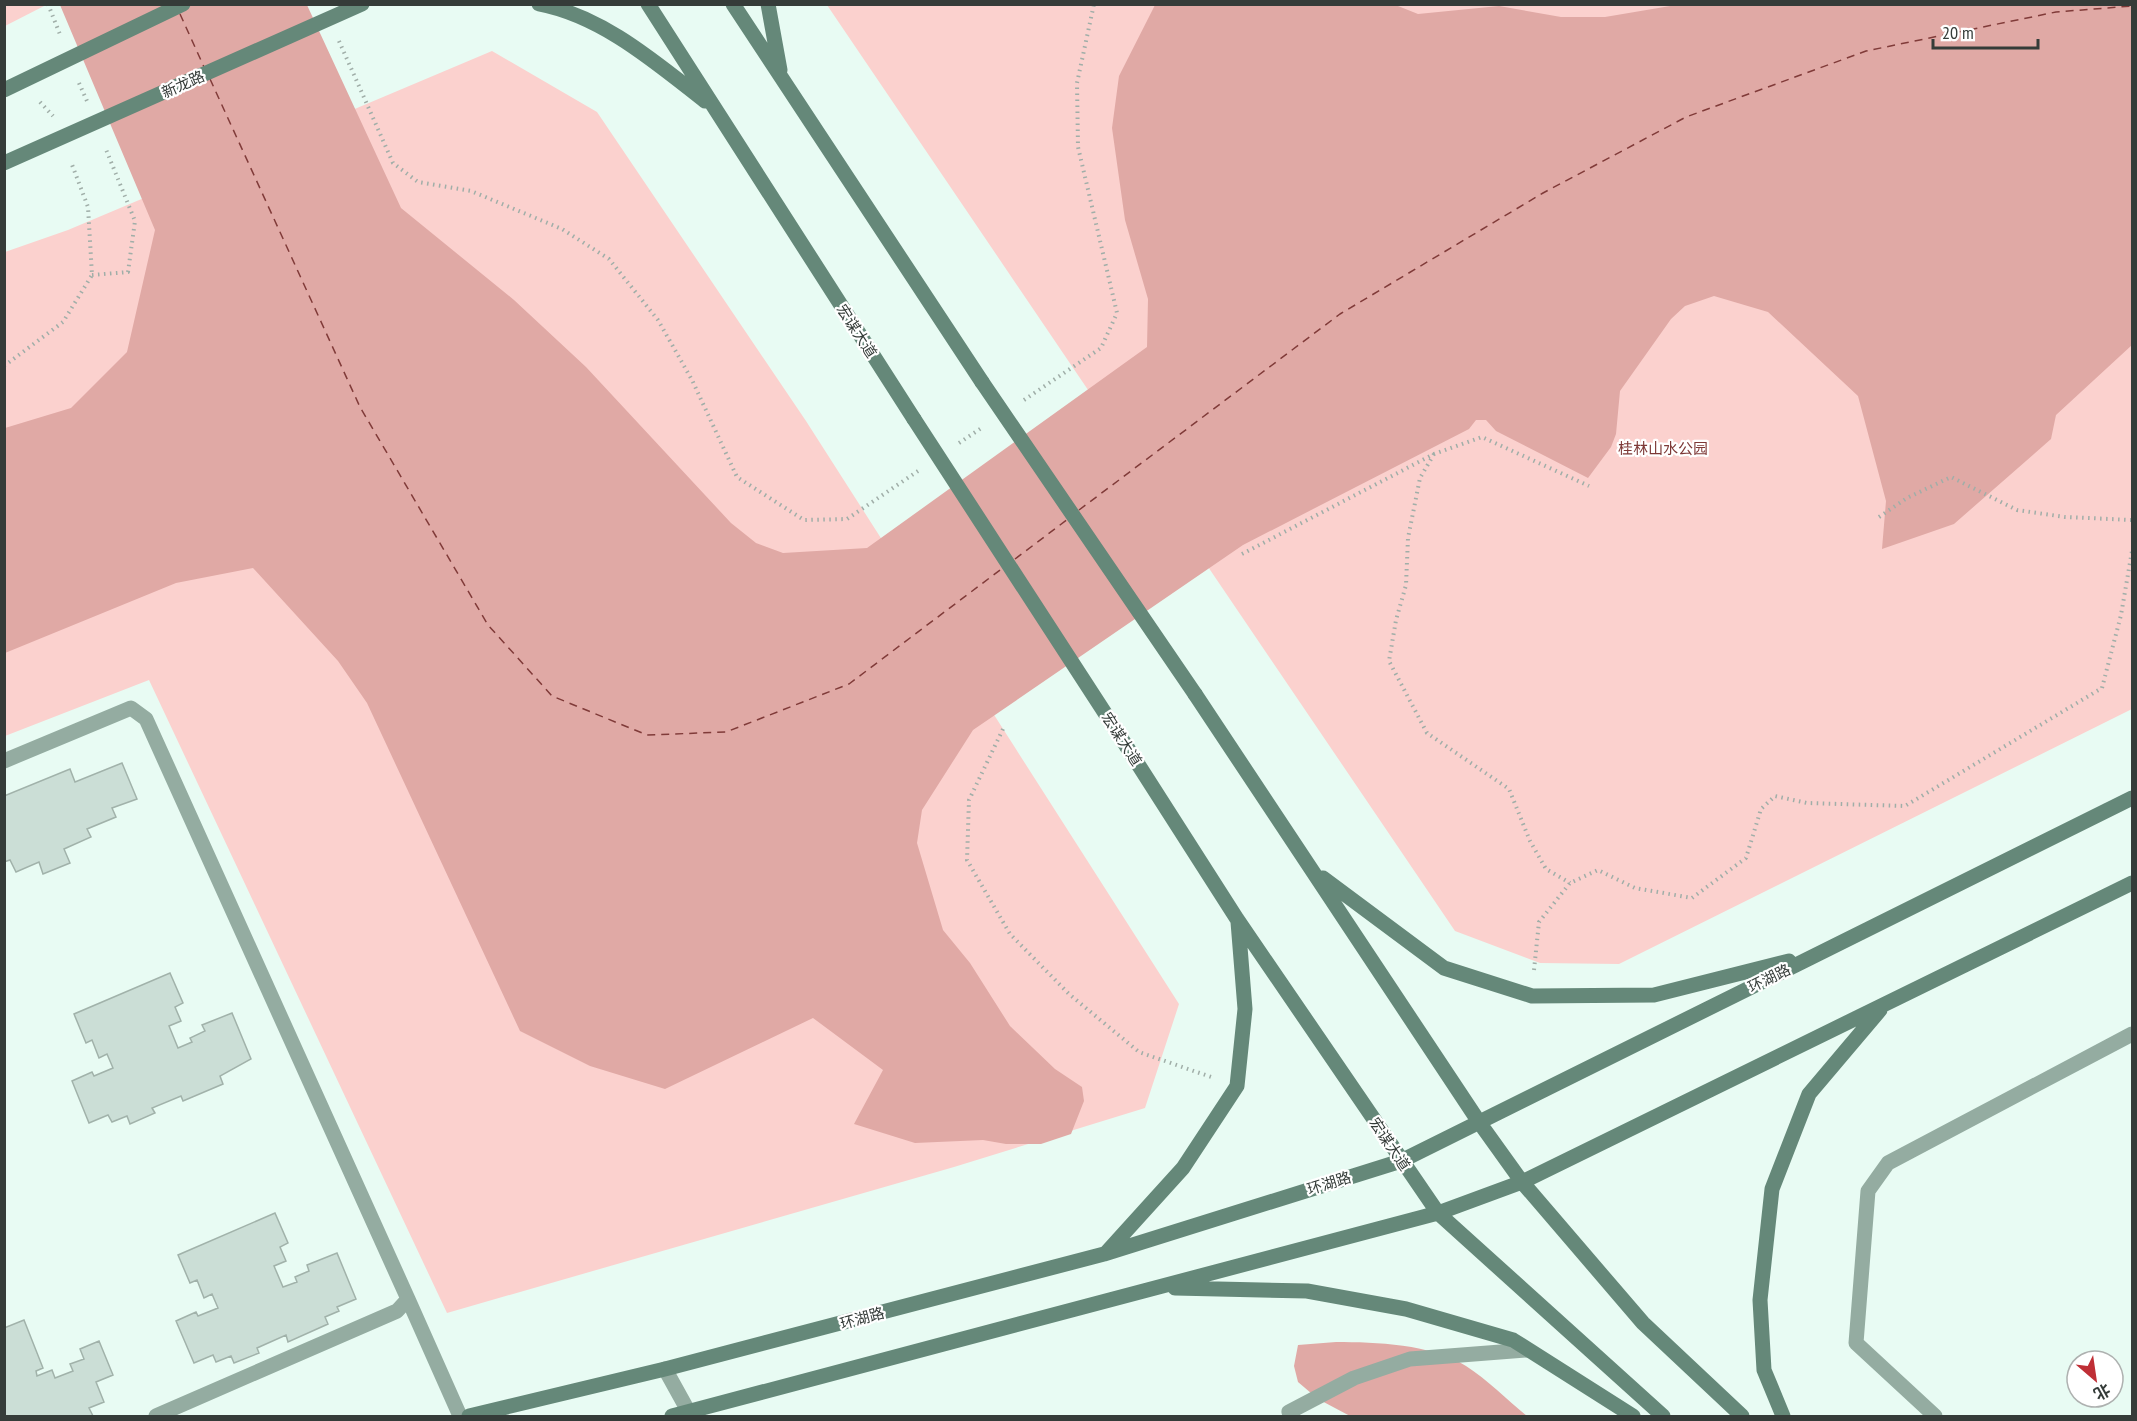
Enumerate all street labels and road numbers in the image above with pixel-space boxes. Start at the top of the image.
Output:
street label: 新龙路 [159,66,207,102]
street label: 宏谋大道 [833,301,881,361]
street label: 宏谋大道 [1098,709,1146,769]
street label: 环湖路 [1745,960,1793,996]
street label: 宏谋大道 [1365,1114,1415,1174]
street label: 环湖路 [1305,1167,1353,1199]
street label: 环湖路 [838,1303,886,1333]

